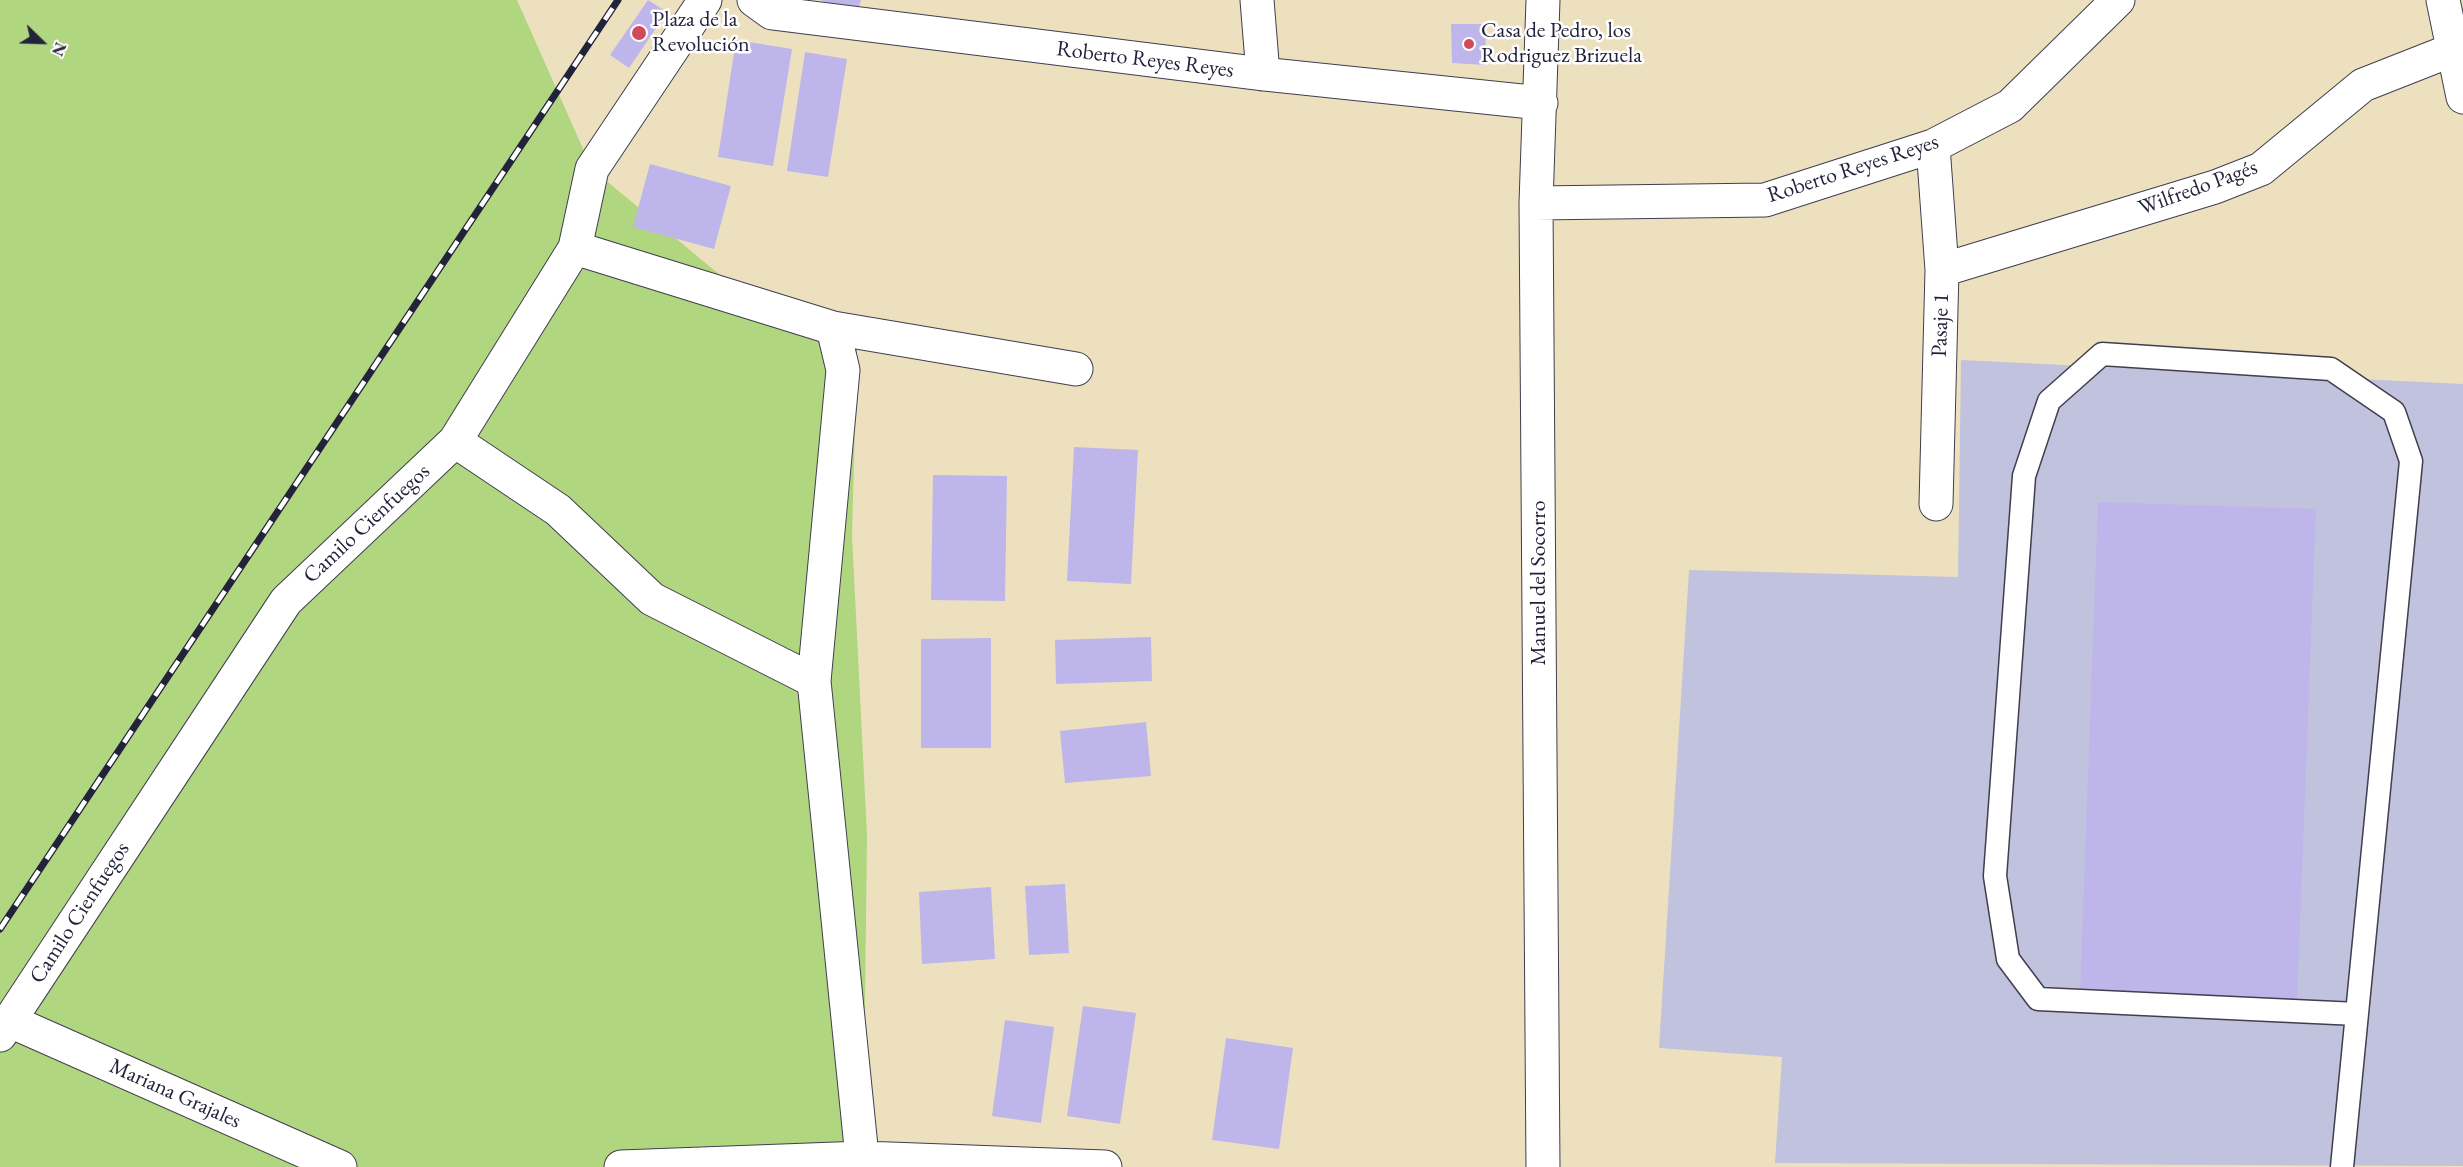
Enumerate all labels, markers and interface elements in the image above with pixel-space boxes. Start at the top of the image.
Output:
place label: Plaza de la Revolución [652,7,750,58]
north arrow [12,12,72,72]
place label: Casa de Pedro, los Rodriguez Brizuela [1481,18,1642,70]
marker: Plaza de la Revolución [630,24,648,42]
street label: Roberto Reyes Reyes [1055,36,1235,84]
marker: Casa de Pedro, los Rodriguez Brizuela [1462,37,1476,51]
text: N [47,39,71,59]
street label: Roberto Reyes Reyes [1764,129,1942,209]
street label: Wilfredo Pagés [2135,154,2261,222]
street label: Pasaje 1 [1927,293,1955,357]
street label: Camilo Cienfuegos [298,459,436,589]
street label: Manuel del Socorro [1526,500,1552,666]
street label: Camilo Cienfuegos [24,837,136,989]
street label: Mariana Grajales [105,1053,245,1135]

